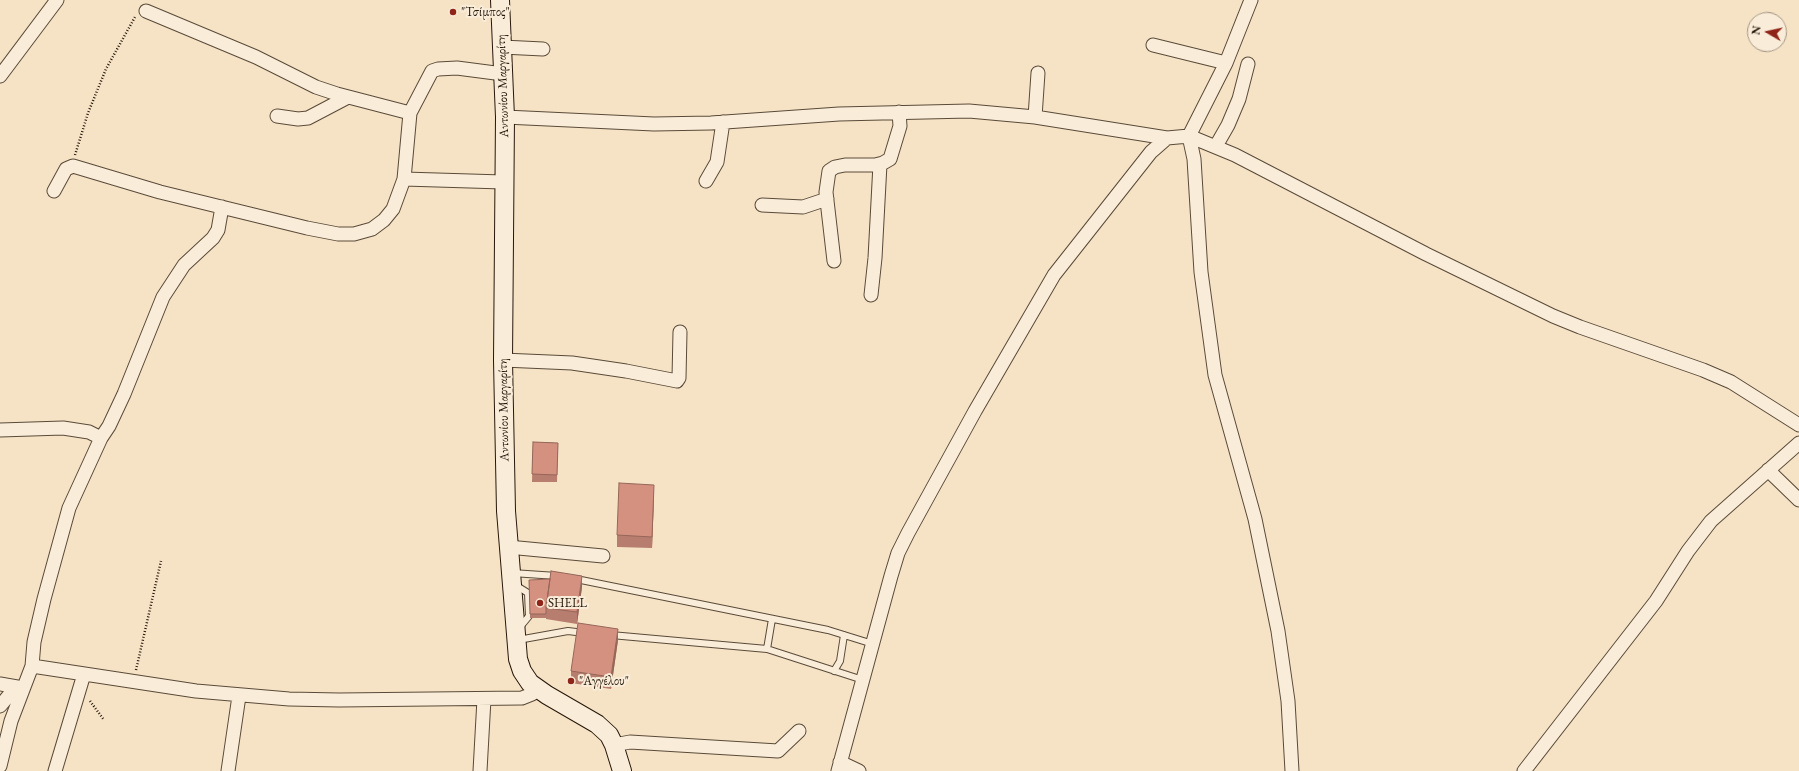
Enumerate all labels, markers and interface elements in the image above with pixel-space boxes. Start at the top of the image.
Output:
place label: "Τσίμπος" [461,4,510,20]
marker: "Τσίμπος" [448,7,458,17]
north arrow [1747,12,1787,52]
text: N [1749,25,1764,36]
street label: Αντωνίου Μαργαρίτη [493,34,513,138]
street label: Αντωνίου Μαργαρίτη [495,358,513,462]
place label: SHELL [548,595,587,611]
marker: SHELL [535,598,545,608]
place label: "Αγγέλου" [579,673,629,689]
marker: "Αγγέλου" [566,676,576,686]

